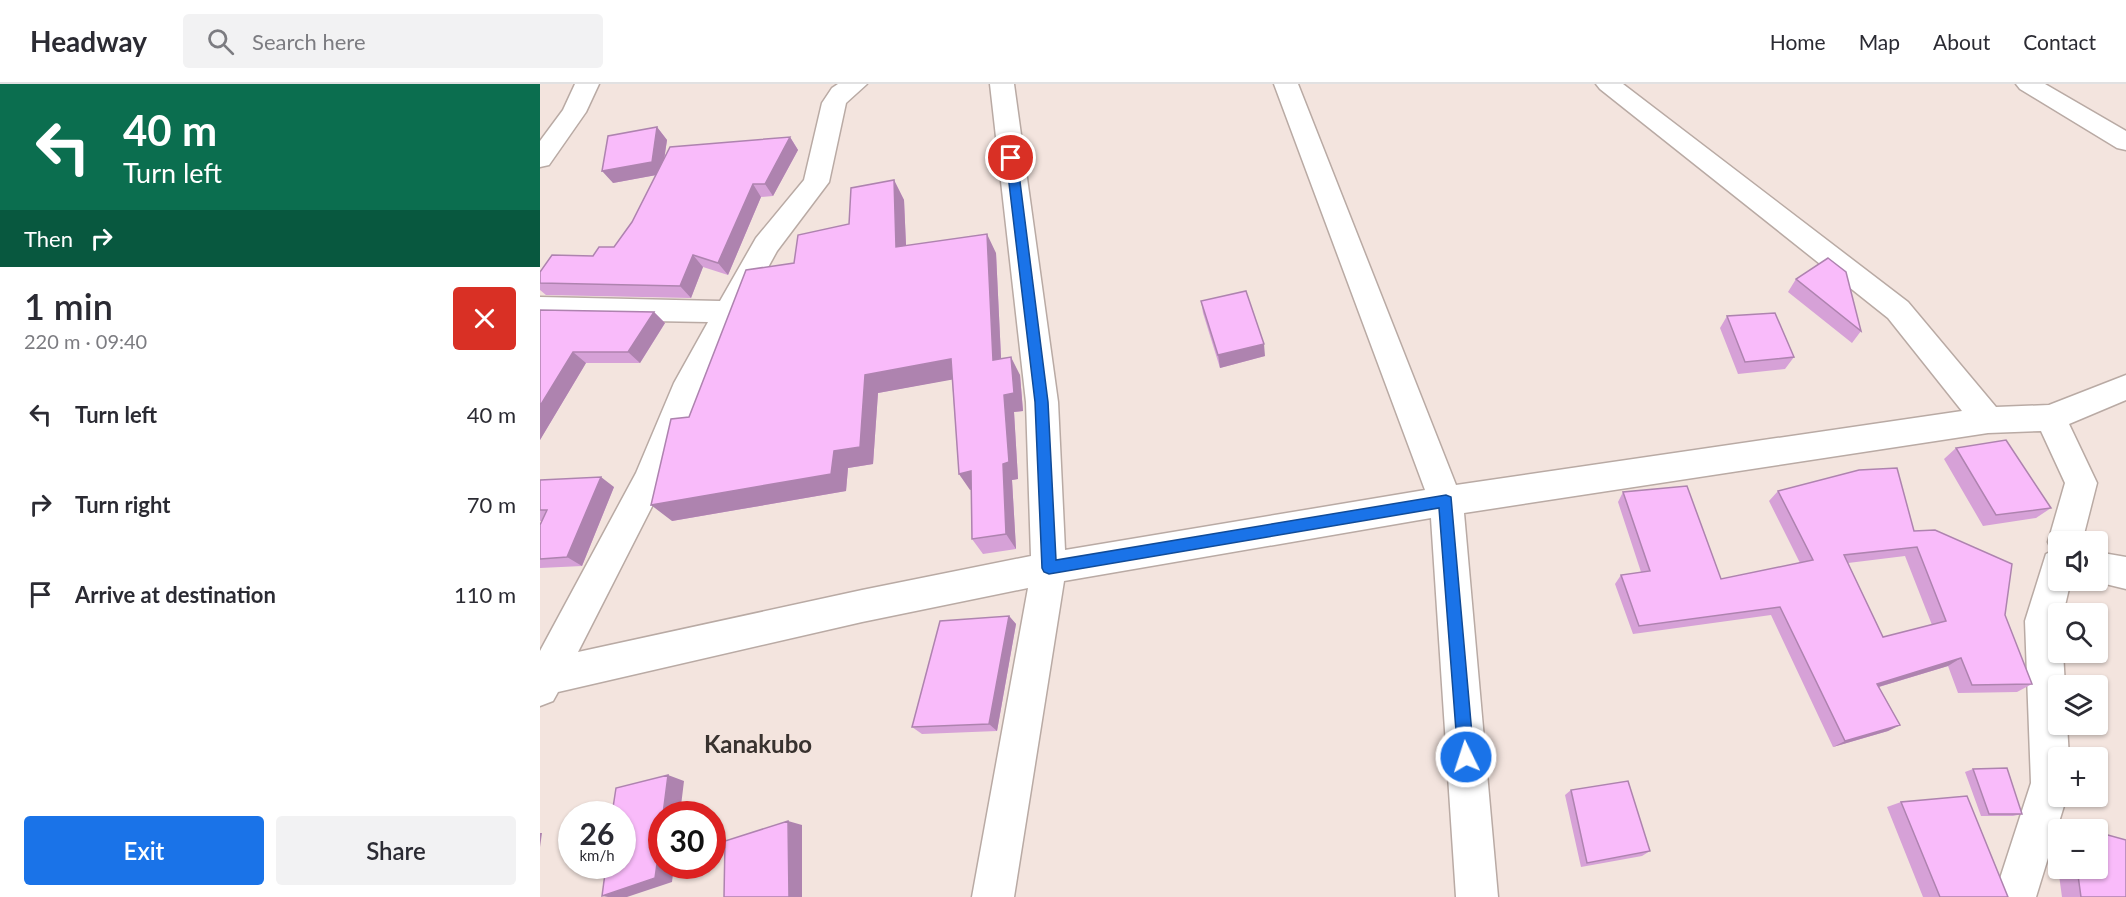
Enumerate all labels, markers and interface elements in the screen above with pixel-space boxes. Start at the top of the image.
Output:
search box [183,14,603,68]
text: Headway [30,24,147,58]
icon: search [204,25,237,58]
text: Search here [252,28,366,55]
text: Home [1770,29,1826,54]
text: Map [1859,29,1900,54]
text: About [1933,29,1990,54]
text: Contact [2023,29,2096,54]
text: 40 m [123,105,217,155]
icon: left [24,108,102,186]
pin [985,132,1036,183]
icon: arrive [994,141,1027,174]
text: Turn left [123,156,222,189]
icon: right [85,222,118,255]
text: Then [24,225,73,252]
text: 1 min [24,284,113,328]
button: close [453,287,516,350]
text: 220 m · 09:40 [24,329,147,353]
icon: left [24,398,57,431]
text: Turn left [75,401,157,428]
text: 40 m [467,401,516,428]
icon: right [24,488,57,521]
text: Turn right [75,491,170,518]
text: 70 m [467,491,516,518]
map controls [2048,531,2108,879]
button: sound [2048,531,2108,591]
icon: arrive [24,578,57,611]
text: Arrive at destination [75,581,276,608]
text: 110 m [454,581,516,608]
button: search [2048,603,2108,663]
button: layers [2048,675,2108,735]
position arrow [1434,725,1498,789]
district label: Kanakubo [704,729,812,758]
button: + [2048,747,2108,807]
speed limit sign: 30 [648,801,726,879]
text: 26 [580,815,614,851]
button: Exit [24,816,264,885]
button: Share [276,816,516,885]
button: − [2048,819,2108,879]
text: km/h [579,846,615,864]

